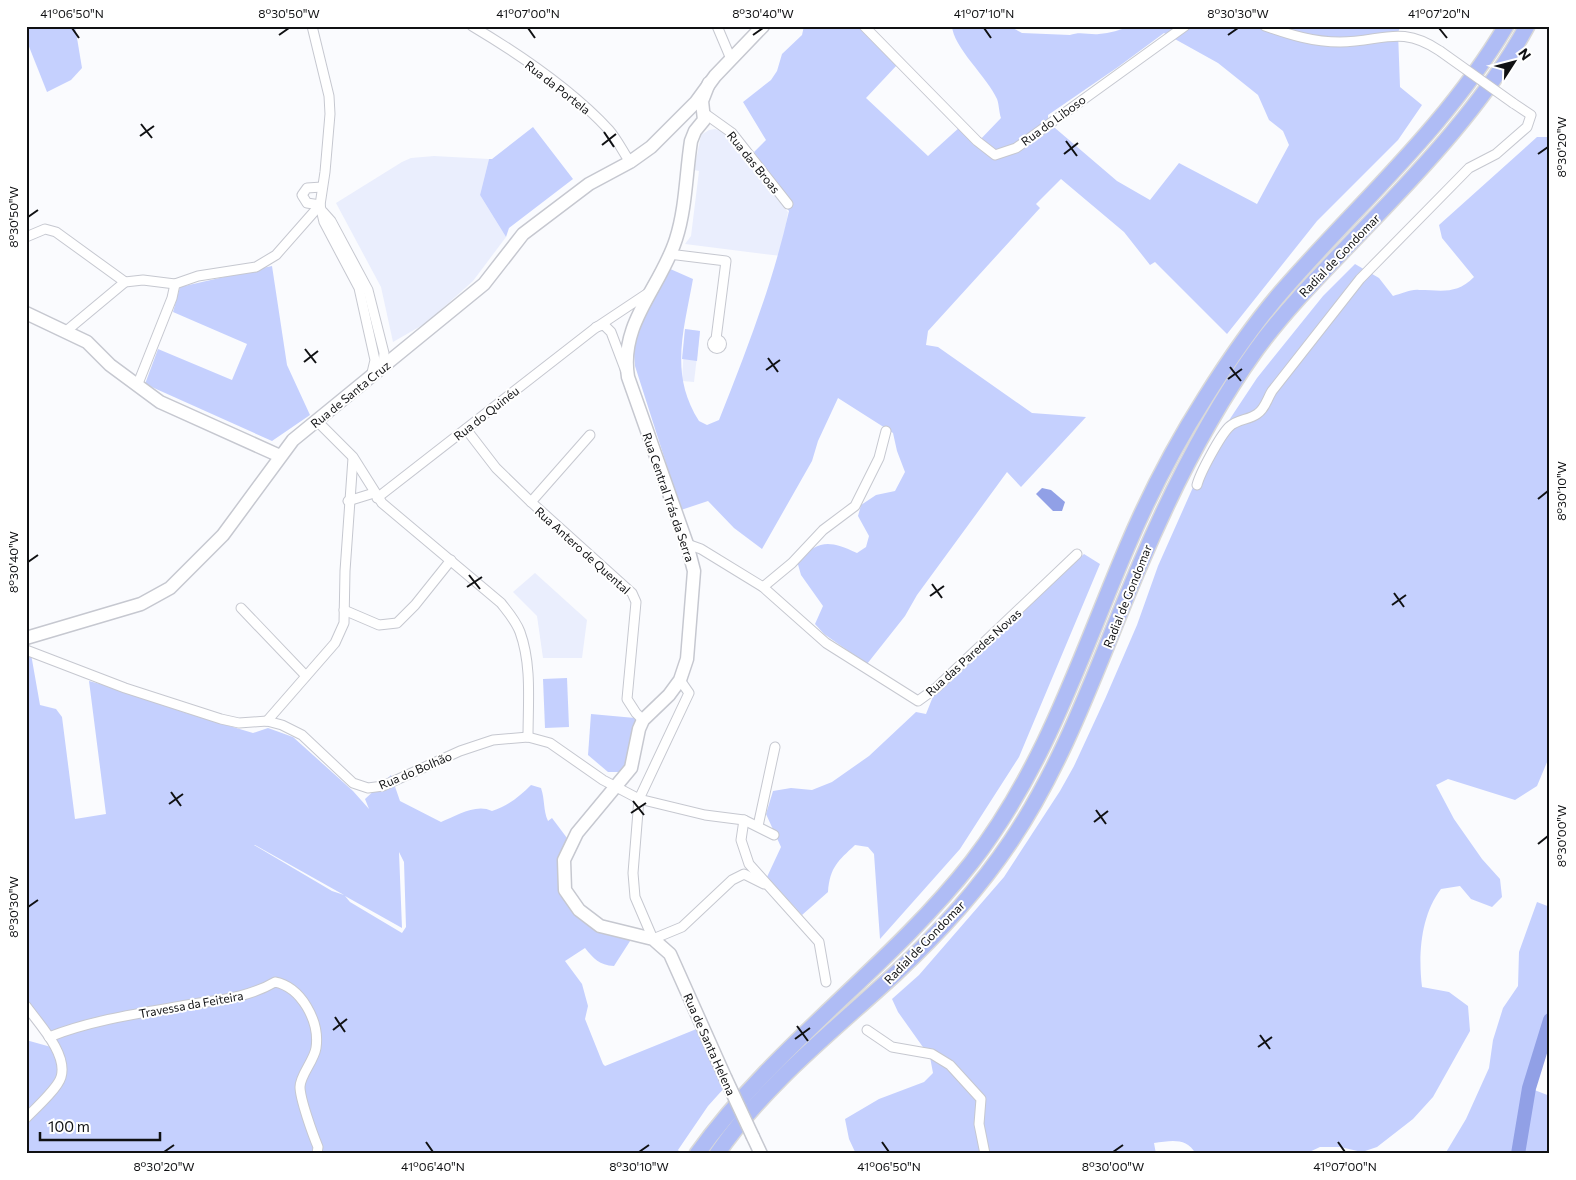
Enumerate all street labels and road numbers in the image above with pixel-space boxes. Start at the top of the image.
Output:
street label: Rua da Portela [523,57,593,117]
street label: Rua do Liboso [1018,92,1088,148]
street label: Rua das Broas [725,128,783,196]
street label: Radial de Gondomar [1296,210,1382,299]
street label: Rua de Santa Cruz [307,358,393,430]
street label: Rua do Quinéu [451,383,521,443]
street label: Rua Central Trás da Serra [640,430,698,564]
street label: Rua Antero de Quental [533,504,633,596]
street label: Radial de Gondomar [1100,542,1154,650]
street label: Rua das Paredes Novas [922,605,1024,699]
street label: Rua do Bolhão [376,748,454,792]
street label: Radial de Gondomar [881,897,967,986]
street label: Travessa da Feiteira [138,988,244,1020]
street label: Rua de Santa Helena [681,991,739,1097]

